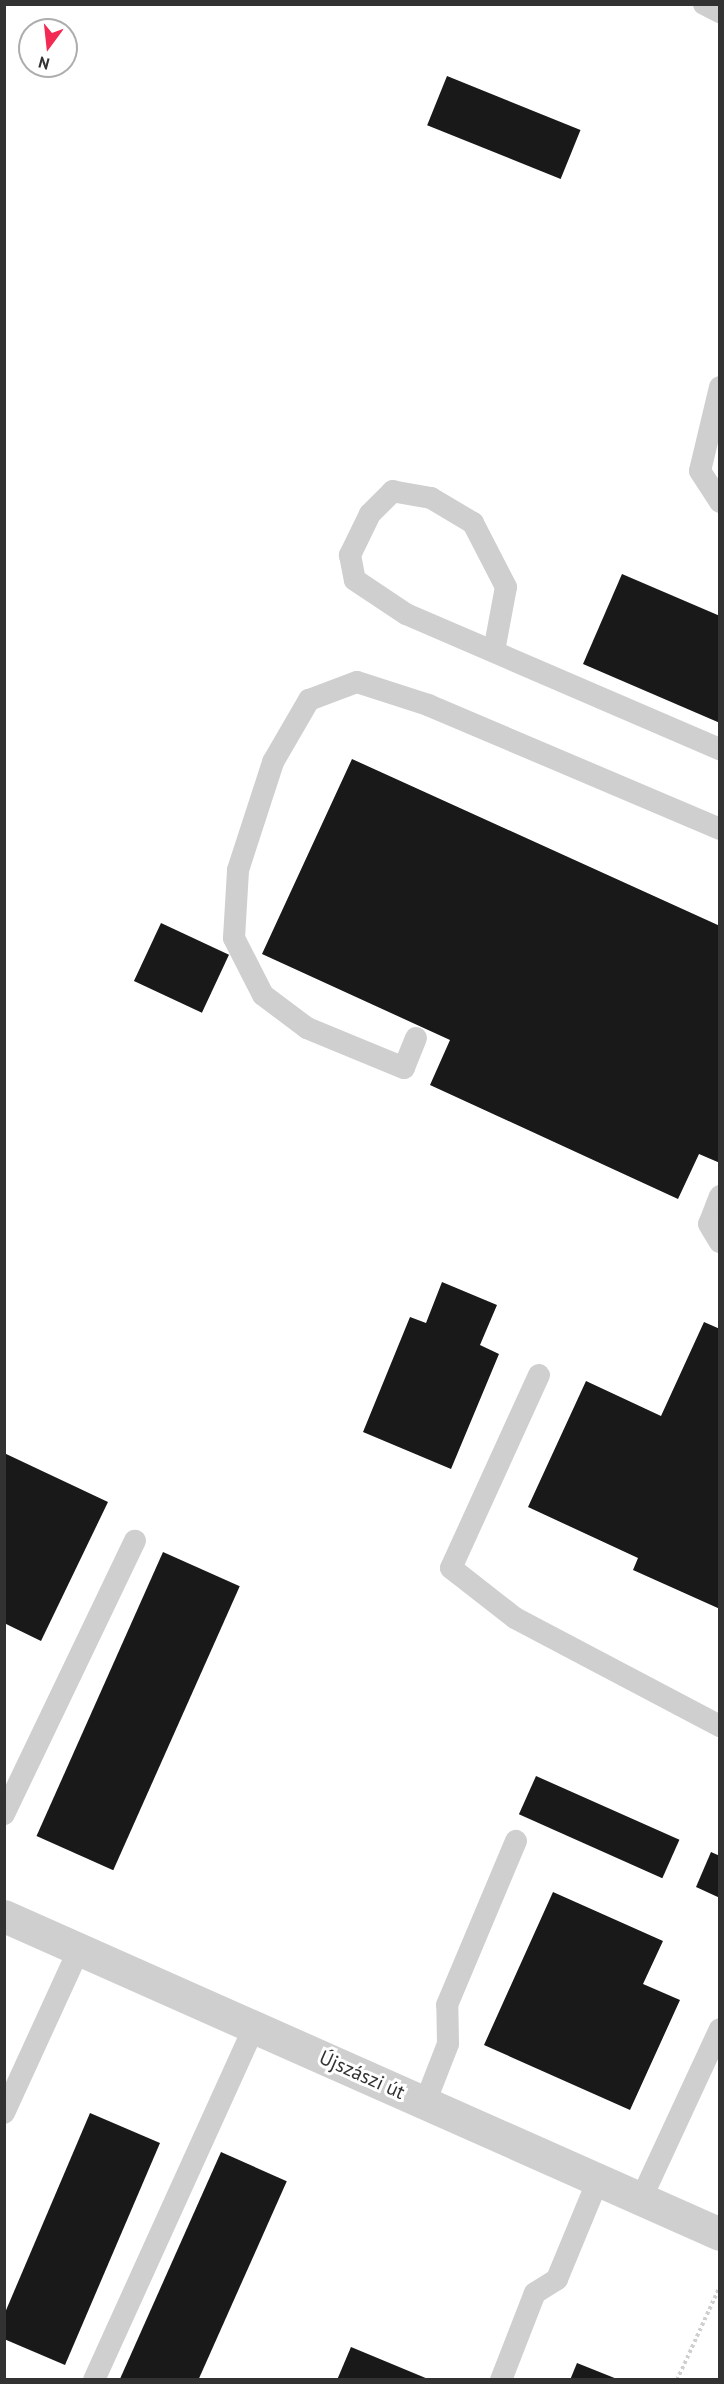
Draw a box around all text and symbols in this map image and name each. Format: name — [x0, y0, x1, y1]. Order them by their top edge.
north arrow — [18, 18, 78, 78]
text: N — [36, 52, 52, 74]
street label: Újszászi út — [315, 2045, 409, 2105]

